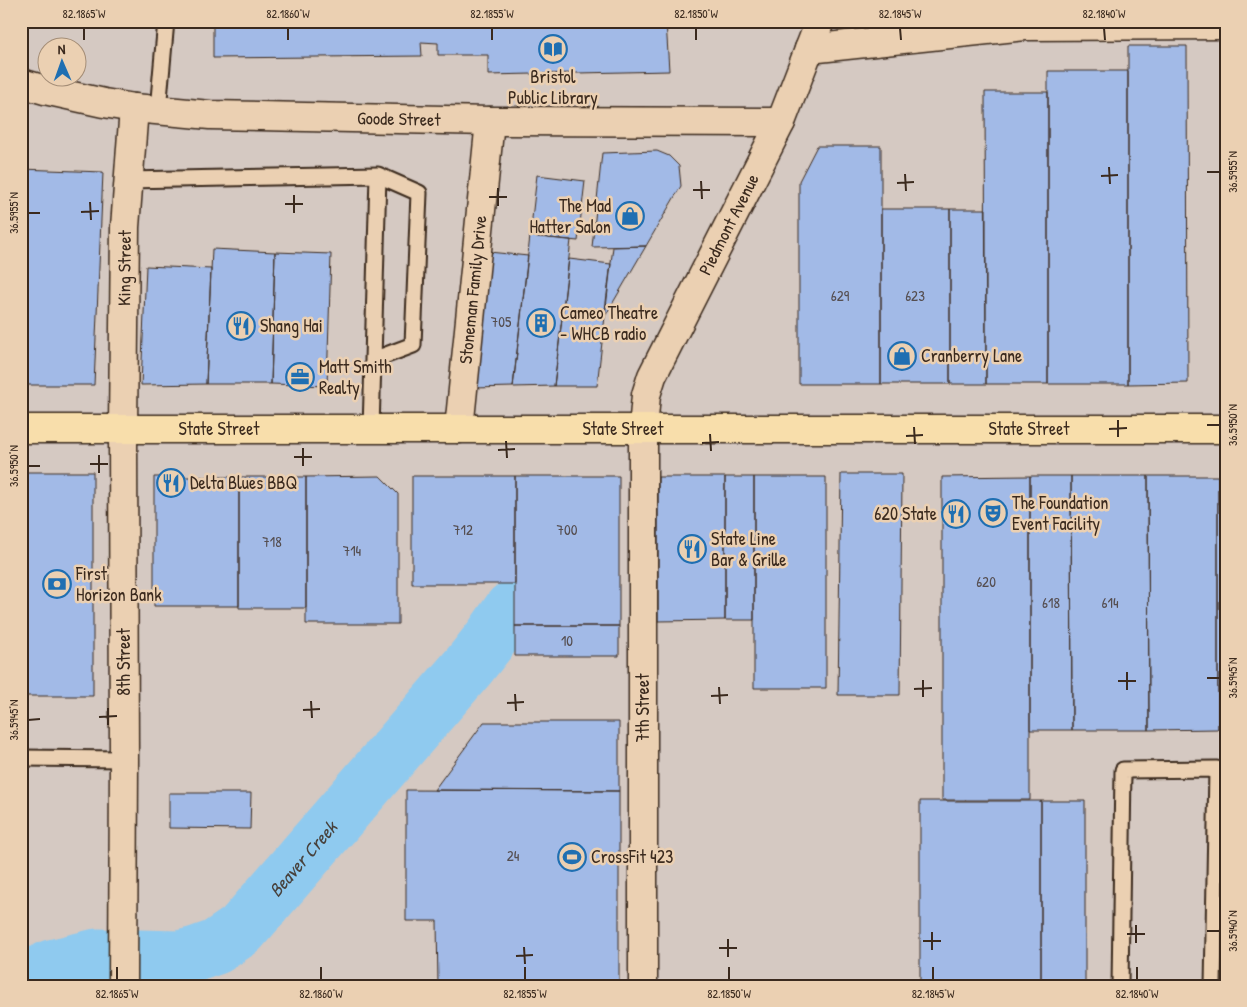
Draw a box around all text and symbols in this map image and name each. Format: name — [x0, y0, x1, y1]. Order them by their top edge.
text: 82.1865°W — [63, 5, 106, 22]
text: 82.1860°W — [266, 5, 310, 22]
text: 82.1855°W — [470, 5, 514, 22]
text: 82.1850°W — [674, 5, 718, 22]
text: 82.1845°W — [879, 5, 922, 22]
text: 82.1840°W — [1083, 5, 1126, 22]
library icon: Bristol Public Library — [538, 34, 568, 64]
north arrow — [38, 38, 88, 88]
text: N — [57, 39, 66, 58]
place label: Bristol Public Library — [508, 64, 598, 110]
street label: Goode Street — [357, 105, 442, 132]
text: 36.5955°N — [1224, 151, 1241, 193]
street label: Piedmont Avenue — [692, 169, 765, 279]
text: 36.5955°N — [5, 192, 22, 234]
place label: The Mad Hatter Salon — [529, 193, 611, 239]
shop icon: The Mad Hatter Salon — [615, 201, 645, 231]
street label: Stoneman Family Drive — [453, 214, 492, 365]
street label: King Street — [111, 229, 137, 306]
house number: 629 — [831, 285, 850, 306]
house number: 623 — [905, 285, 925, 306]
place label: Cameo Theatre - WHCB radio — [560, 300, 658, 346]
building icon: Cameo Theatre - WHCB radio — [526, 308, 556, 338]
restaurant icon: Shang Hai — [226, 311, 256, 341]
house number: 705 — [491, 311, 512, 332]
place label: Shang Hai — [260, 313, 323, 338]
shop icon: Cranberry Lane — [887, 341, 917, 371]
place label: Cranberry Lane — [921, 343, 1022, 368]
place label: Matt Smith Realty — [319, 354, 392, 400]
office icon: Matt Smith Realty — [285, 362, 315, 392]
text: 36.5950°N — [1224, 404, 1241, 446]
street label: State Street — [179, 416, 260, 441]
street label: State Street — [583, 416, 664, 441]
street label: State Street — [988, 416, 1070, 441]
text: 36.5950°N — [5, 445, 22, 487]
restaurant icon: Delta Blues BBQ — [156, 468, 186, 498]
place label: Delta Blues BBQ — [190, 470, 297, 495]
place label: The Foundation Event Facility — [1012, 490, 1108, 536]
theatre icon: The Foundation Event Facility — [978, 498, 1008, 528]
restaurant icon: 620 State — [941, 499, 971, 529]
place label: 620 State — [874, 501, 937, 526]
house number: 712 — [453, 519, 473, 540]
house number: 700 — [557, 519, 578, 540]
place label: State Line Bar & Grille — [711, 526, 786, 572]
house number: 718 — [262, 531, 282, 552]
restaurant icon: State Line Bar & Grille — [677, 534, 707, 564]
house number: 714 — [343, 540, 362, 561]
place label: First Horizon Bank — [75, 561, 162, 607]
bank icon: First Horizon Bank — [42, 569, 72, 599]
house number: 620 — [976, 571, 996, 592]
house number: 618 — [1042, 592, 1060, 613]
house number: 614 — [1101, 592, 1119, 613]
street label: 8th Street — [111, 627, 136, 696]
house number: 10 — [561, 630, 573, 651]
text: 36.5945°N — [1224, 658, 1241, 698]
street label: 7th Street — [630, 673, 655, 742]
text: 36.5945°N — [5, 700, 22, 740]
water label: Beaver Creek — [263, 814, 344, 902]
sports icon: CrossFit 423 — [557, 842, 587, 872]
place label: CrossFit 423 — [591, 844, 673, 869]
house number: 24 — [507, 845, 520, 866]
text: 36.5940°N — [1224, 910, 1241, 952]
text: 82.1865°W — [96, 985, 139, 1002]
text: 82.1860°W — [299, 985, 343, 1002]
text: 82.1855°W — [503, 985, 547, 1002]
text: 82.1850°W — [707, 985, 751, 1002]
text: 82.1845°W — [912, 985, 955, 1002]
text: 82.1840°W — [1116, 985, 1159, 1002]

